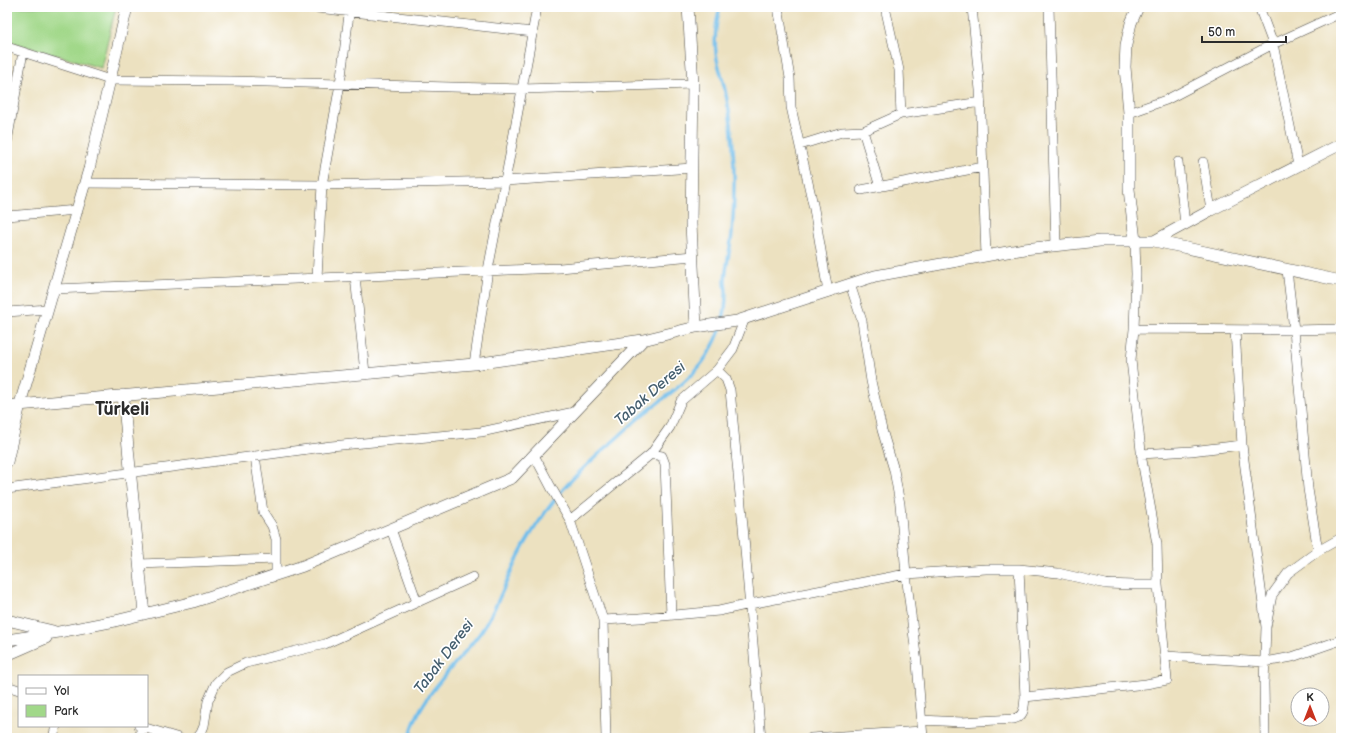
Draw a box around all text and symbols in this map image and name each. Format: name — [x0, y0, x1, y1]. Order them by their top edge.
scale bar — [1202, 18, 1286, 44]
text: 50 m — [1208, 25, 1235, 40]
water label: Tabak Deresi — [611, 358, 690, 430]
district label: Türkeli — [95, 399, 149, 420]
water label: Tabak Deresi — [410, 616, 478, 698]
legend — [18, 675, 148, 727]
text: Yol — [53, 684, 69, 699]
north arrow — [1290, 687, 1330, 727]
text: K — [1306, 691, 1314, 704]
text: Park — [54, 704, 78, 719]

